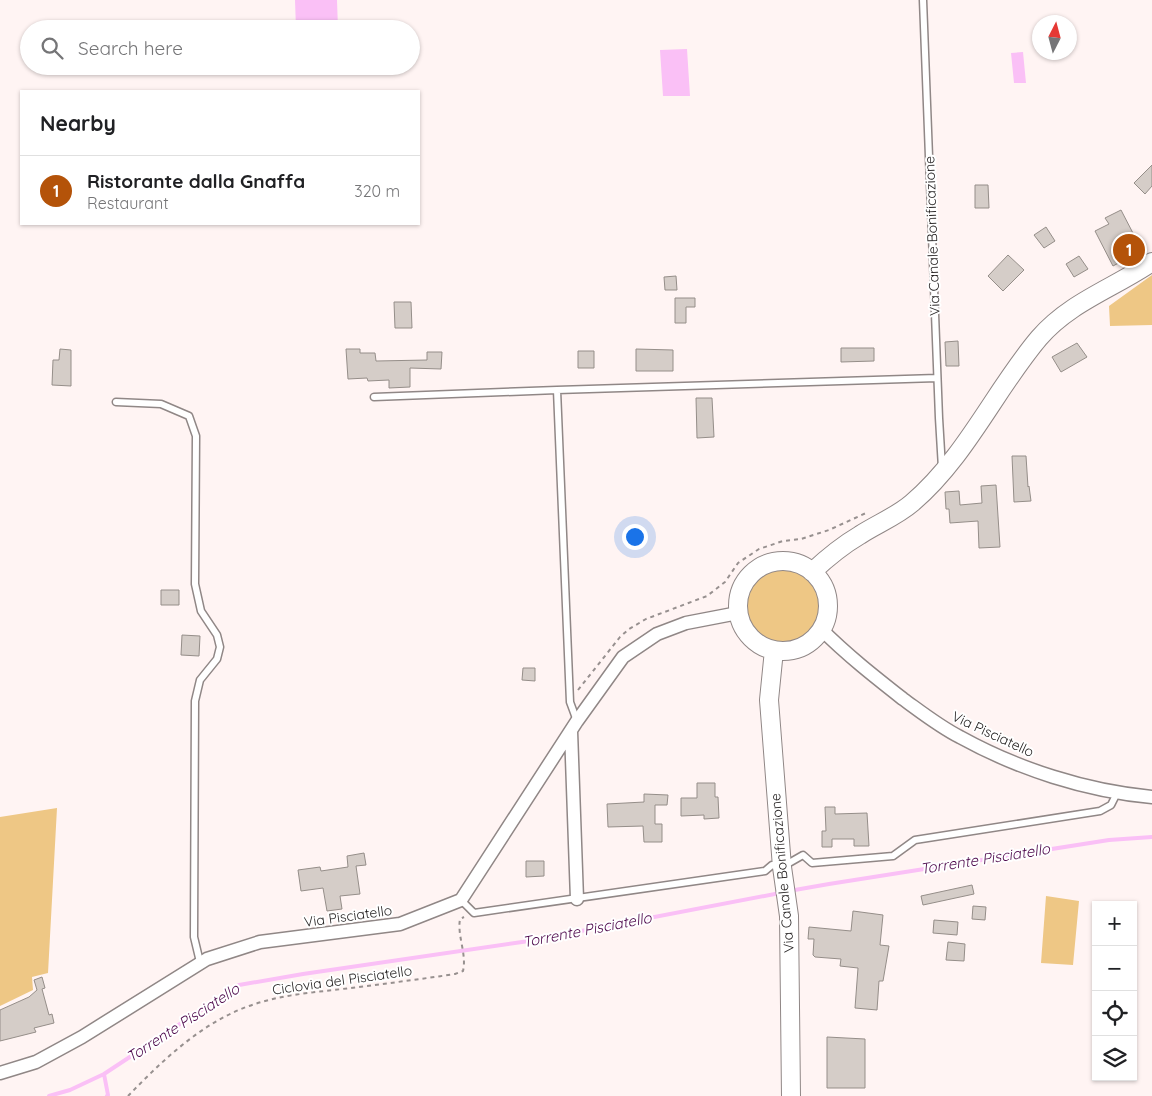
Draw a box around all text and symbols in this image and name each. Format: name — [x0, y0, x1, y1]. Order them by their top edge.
north arrow — [1032, 15, 1077, 60]
search box — [20, 20, 420, 75]
icon: search — [38, 34, 66, 62]
text: Search here — [78, 36, 183, 60]
text: Nearby — [40, 110, 116, 136]
street label: Via Canale Bonificazione — [920, 156, 944, 316]
text: Ristorante dalla Gnaffa — [87, 169, 305, 193]
text: 1 — [53, 181, 59, 201]
text: 320 m — [354, 181, 400, 201]
text: Restaurant — [87, 193, 169, 213]
pin: 1 — [1113, 231, 1145, 269]
your location — [622, 524, 648, 550]
street label: Via Pisciatello — [949, 707, 1037, 761]
street label: Via Canale Bonificazione — [766, 792, 798, 954]
water label: Torrente Pisciatello — [919, 839, 1052, 878]
street label: Via Pisciatello — [303, 901, 393, 931]
map controls — [1092, 901, 1137, 1081]
button: + — [1092, 901, 1137, 946]
water label: Torrente Pisciatello — [521, 908, 654, 951]
button: − — [1092, 946, 1137, 991]
street label: Ciclovia del Pisciatello — [271, 961, 413, 999]
water label: Torrente Pisciatello — [123, 978, 244, 1066]
button: locate — [1092, 991, 1137, 1036]
button: layers — [1092, 1036, 1137, 1081]

